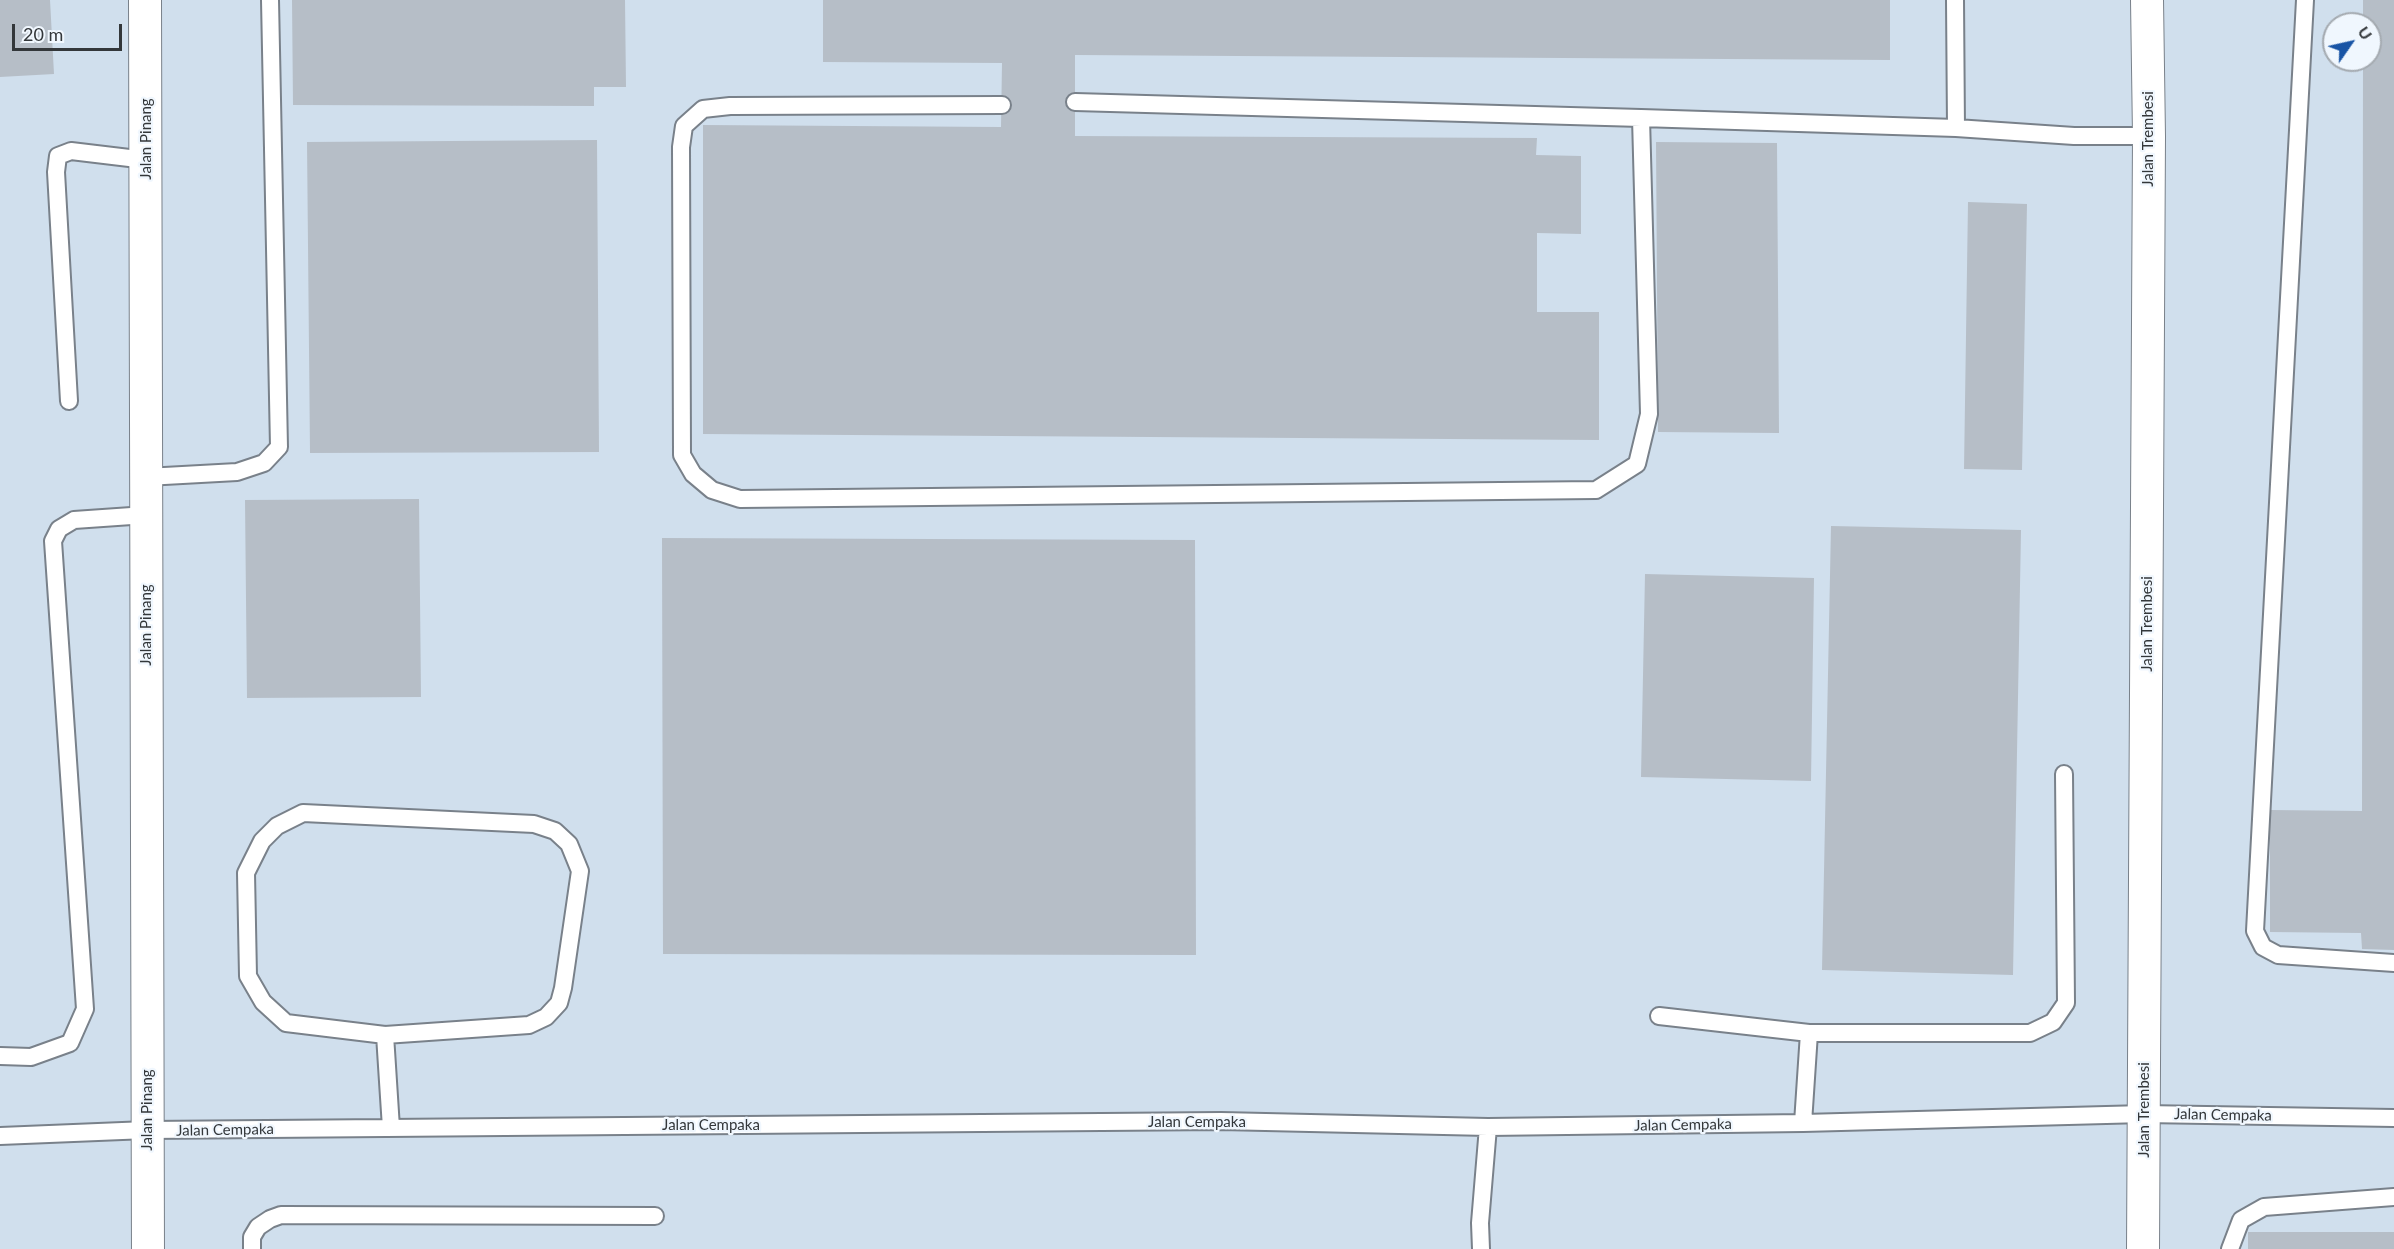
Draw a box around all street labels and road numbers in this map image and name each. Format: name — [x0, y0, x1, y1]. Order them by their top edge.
street label: Jalan Trembesi — [2139, 91, 2157, 187]
street label: Jalan Pinang — [137, 98, 155, 180]
street label: Jalan Trembesi — [2138, 576, 2156, 672]
street label: Jalan Pinang — [137, 584, 155, 666]
street label: Jalan Trembesi — [2135, 1062, 2153, 1158]
street label: Jalan Pinang — [138, 1069, 156, 1151]
street label: Jalan Cempaka — [2174, 1105, 2272, 1125]
street label: Jalan Cempaka — [1148, 1113, 1246, 1131]
street label: Jalan Cempaka — [1634, 1115, 1732, 1135]
street label: Jalan Cempaka — [662, 1116, 760, 1134]
street label: Jalan Cempaka — [176, 1120, 274, 1140]

